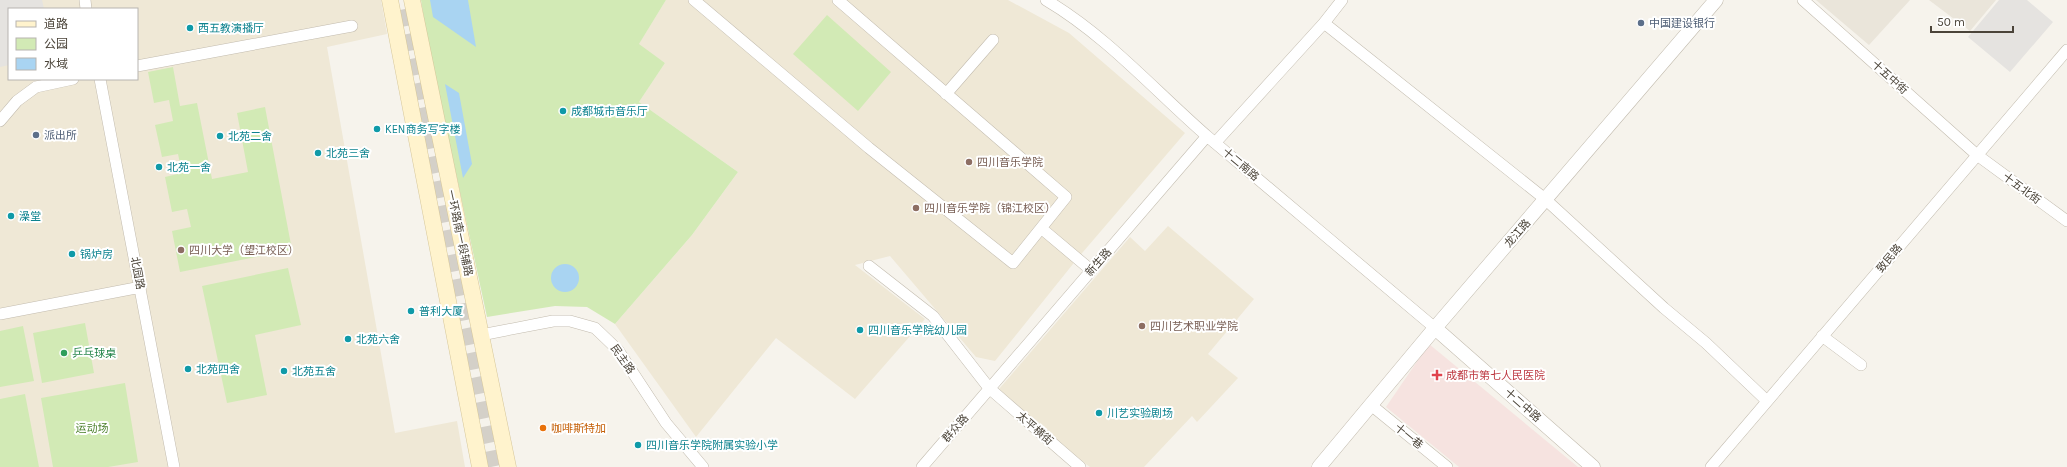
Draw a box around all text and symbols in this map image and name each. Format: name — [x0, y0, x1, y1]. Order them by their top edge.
legend — [8, 8, 138, 80]
scale bar — [1931, 8, 2013, 34]
text: 50 m — [1937, 15, 1965, 29]
text: 道路 — [44, 17, 68, 31]
place label: 中国建设银行 — [1649, 17, 1715, 30]
marker: 中国建设银行 — [1636, 18, 1646, 28]
place label: 西五教演播厅 — [198, 22, 264, 35]
marker: 西五教演播厅 — [185, 23, 195, 33]
text: 公园 — [44, 37, 68, 51]
text: 水域 — [44, 57, 68, 71]
street label: 十五中街 — [1869, 58, 1910, 97]
place label: 成都城市音乐厅 — [571, 105, 648, 118]
marker: 成都城市音乐厅 — [558, 106, 568, 116]
place label: KEN商务写字楼 — [385, 123, 460, 136]
marker: KEN商务写字楼 — [372, 124, 382, 134]
place label: 派出所 — [44, 129, 77, 142]
marker: 派出所 — [31, 130, 41, 140]
place label: 北苑二舍 — [228, 130, 272, 143]
marker: 北苑二舍 — [215, 131, 225, 141]
street label: 十二南路 — [1220, 145, 1262, 184]
place label: 北苑三舍 — [326, 147, 370, 160]
marker: 北苑三舍 — [313, 148, 323, 158]
place label: 四川音乐学院 — [977, 156, 1043, 169]
marker: 四川音乐学院 — [964, 157, 974, 167]
place label: 北苑一舍 — [167, 161, 211, 174]
marker: 北苑一舍 — [154, 162, 164, 172]
street label: 十五北街 — [2000, 170, 2043, 207]
street label: 一环路南一段辅路 — [444, 189, 475, 277]
place label: 四川音乐学院（锦江校区） — [924, 202, 1056, 215]
marker: 四川音乐学院（锦江校区） — [911, 203, 921, 213]
place label: 澡堂 — [19, 210, 41, 223]
marker: 澡堂 — [6, 211, 16, 221]
street label: 龙江路 — [1502, 217, 1533, 250]
street label: 致民路 — [1874, 242, 1905, 275]
place label: 四川大学（望江校区） — [189, 244, 299, 257]
marker: 四川大学（望江校区） — [176, 245, 186, 255]
street label: 新生路 — [1083, 246, 1114, 279]
place label: 锅炉房 — [80, 248, 113, 261]
marker: 锅炉房 — [67, 249, 77, 259]
street label: 北园路 — [128, 256, 147, 291]
place label: 普利大厦 — [419, 305, 463, 318]
marker: 普利大厦 — [406, 306, 416, 316]
place label: 四川艺术职业学院 — [1150, 320, 1238, 333]
marker: 四川艺术职业学院 — [1137, 321, 1147, 331]
place label: 四川音乐学院幼儿园 — [868, 324, 967, 337]
marker: 四川音乐学院幼儿园 — [855, 325, 865, 335]
place label: 北苑六舍 — [356, 333, 400, 346]
marker: 北苑六舍 — [343, 334, 353, 344]
street label: 民主路 — [608, 342, 637, 377]
place label: 乒乓球桌 — [72, 347, 116, 360]
marker: 乒乓球桌 — [59, 348, 69, 358]
place label: 北苑四舍 — [196, 363, 240, 376]
marker: 北苑四舍 — [183, 364, 193, 374]
place label: 北苑五舍 — [292, 365, 336, 378]
marker: 北苑五舍 — [279, 366, 289, 376]
marker: 成都市第七人民医院 — [1431, 369, 1443, 381]
place label: 成都市第七人民医院 — [1446, 369, 1545, 382]
street label: 十二中路 — [1502, 386, 1544, 425]
place label: 川艺实验剧场 — [1107, 407, 1173, 420]
marker: 川艺实验剧场 — [1094, 408, 1104, 418]
street label: 太平横街 — [1014, 409, 1056, 448]
street label: 群众路 — [940, 412, 971, 445]
street label: 十一巷 — [1392, 421, 1426, 452]
park label: 运动场 — [76, 422, 109, 435]
place label: 咖啡斯特加 — [551, 422, 606, 435]
marker: 咖啡斯特加 — [538, 423, 548, 433]
place label: 四川音乐学院附属实验小学 — [646, 439, 778, 452]
marker: 四川音乐学院附属实验小学 — [633, 440, 643, 450]

